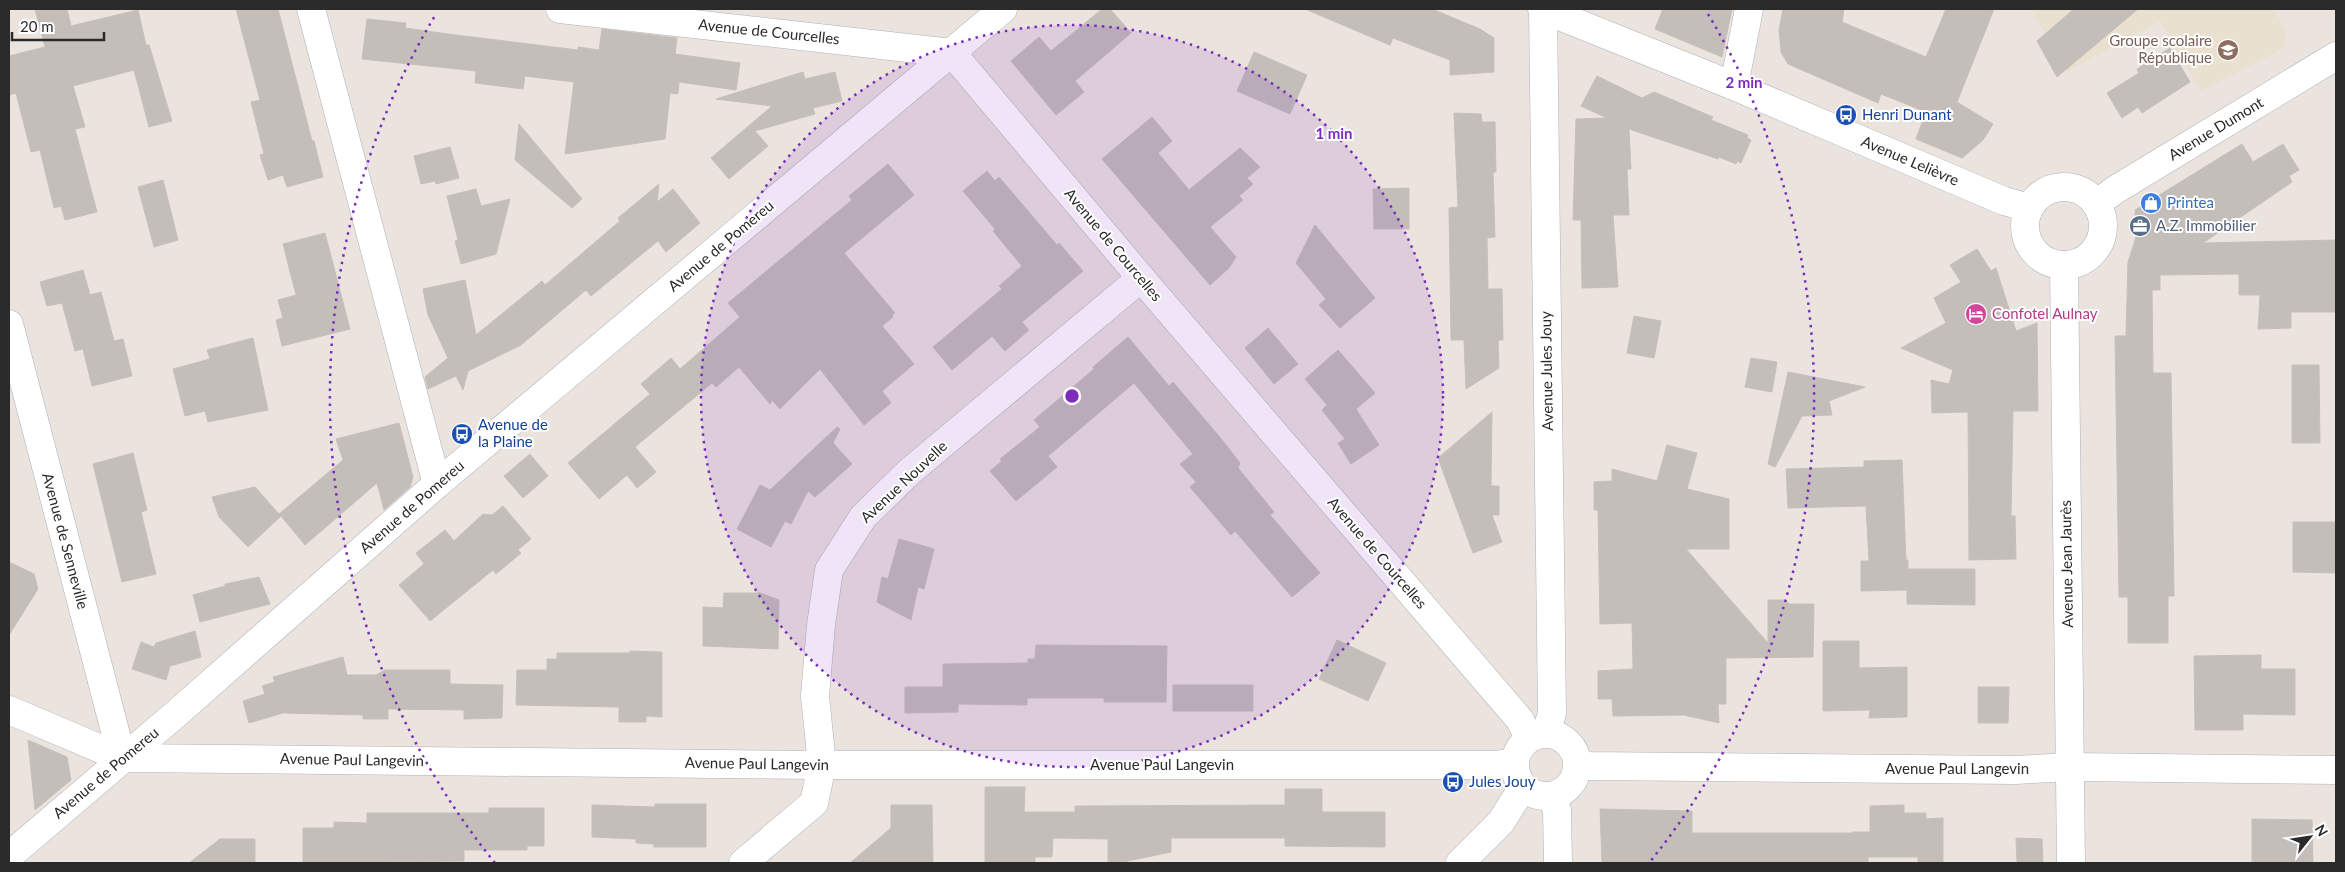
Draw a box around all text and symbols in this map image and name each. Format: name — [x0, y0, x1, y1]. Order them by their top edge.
scale bar — [12, 10, 105, 42]
street label: Avenue de Courcelles — [698, 15, 841, 47]
text: 20 m — [20, 17, 54, 35]
place label: Groupe scolaire République — [2109, 31, 2212, 66]
school or university icon: Groupe scolaire République — [2216, 38, 2240, 62]
text: 2 min — [1725, 73, 1763, 91]
street label: Avenue Dumont — [2165, 92, 2267, 164]
bus stop icon: Henri Dunant — [1834, 103, 1858, 127]
place label: Henri Dunant — [1862, 105, 1952, 123]
text: 1 min — [1315, 124, 1353, 142]
street label: Avenue Lelièvre — [1859, 131, 1962, 189]
street label: Avenue de Courcelles — [1061, 184, 1166, 305]
shop icon: Printea — [2139, 191, 2163, 215]
place label: Printea — [2167, 193, 2214, 211]
street label: Avenue de Pomereu — [664, 196, 777, 295]
office icon: A.Z. Immobilier — [2128, 214, 2152, 238]
place label: A.Z. Immobilier — [2156, 216, 2256, 234]
hotel icon: Confotel Aulnay — [1964, 302, 1988, 326]
place label: Confotel Aulnay — [1992, 304, 2098, 322]
street label: Avenue Jules Jouy — [1536, 311, 1556, 431]
centre of rings — [1063, 387, 1081, 405]
place label: Avenue de la Plaine — [478, 415, 548, 450]
bus stop icon: Avenue de la Plaine — [450, 422, 474, 446]
street label: Avenue Nouvelle — [856, 436, 950, 526]
street label: Avenue de Pomereu — [355, 456, 467, 556]
street label: Avenue de Senneville — [39, 471, 93, 611]
street label: Avenue de Courcelles — [1324, 493, 1431, 612]
street label: Avenue Jean Jaurès — [2056, 500, 2076, 628]
street label: Avenue de Pomereu — [49, 723, 162, 822]
street label: Avenue Paul Langevin — [280, 749, 424, 769]
street label: Avenue Paul Langevin — [685, 753, 829, 773]
street label: Avenue Paul Langevin — [1090, 755, 1234, 773]
street label: Avenue Paul Langevin — [1885, 759, 2029, 777]
bus stop icon: Jules Jouy — [1441, 770, 1465, 794]
place label: Jules Jouy — [1469, 772, 1536, 790]
north arrow — [2285, 812, 2335, 862]
text: N — [2312, 821, 2332, 839]

